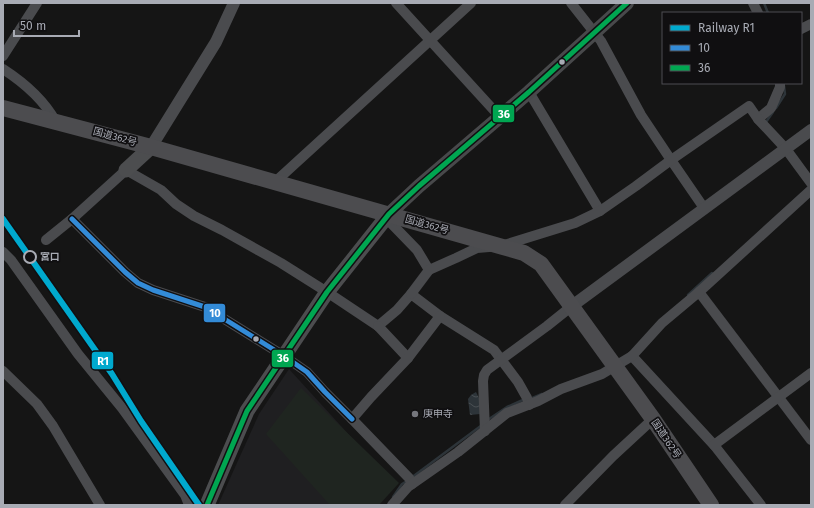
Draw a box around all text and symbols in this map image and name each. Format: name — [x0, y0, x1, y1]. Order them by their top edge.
scale bar — [14, 12, 79, 38]
legend — [662, 12, 802, 84]
text: 50 m — [20, 19, 46, 33]
text: Railway R1 — [698, 21, 755, 35]
text: 10 — [698, 41, 710, 55]
unlabelled marker — [557, 57, 567, 67]
text: 36 — [698, 61, 710, 75]
line badge: 36 — [492, 104, 515, 123]
text: 36 — [497, 108, 510, 121]
street label: 国道362号 — [92, 125, 138, 149]
street label: 国道362号 — [404, 213, 450, 237]
marker: 宮口 — [23, 250, 37, 264]
place label: 宮口 — [40, 251, 60, 263]
line badge: 10 — [203, 303, 226, 323]
text: 10 — [209, 307, 221, 320]
unlabelled marker — [251, 334, 261, 344]
line badge: 36 — [271, 349, 294, 368]
line badge: R1 — [91, 351, 114, 370]
text: 36 — [276, 352, 289, 365]
text: R1 — [97, 355, 109, 368]
place label: 庚申寺 — [423, 408, 453, 420]
marker: 庚申寺 — [410, 409, 420, 419]
street label: 国道362号 — [648, 417, 684, 461]

